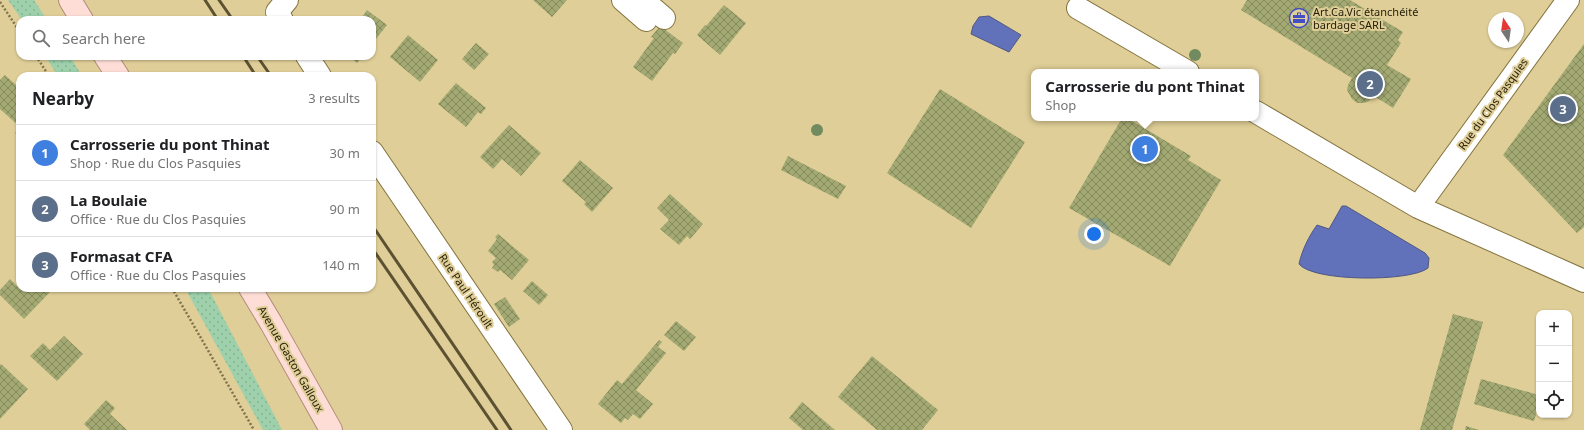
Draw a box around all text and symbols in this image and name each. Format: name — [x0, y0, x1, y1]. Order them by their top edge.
place label: Art.Ca.Vic étanchéité bardage SARL — [1313, 4, 1418, 32]
office icon: Art.Ca.Vic étanchéité bardage SARL — [1288, 7, 1310, 29]
north arrow — [1488, 12, 1524, 48]
search box — [16, 16, 376, 60]
icon: search — [30, 27, 52, 49]
text: Search here — [62, 28, 145, 48]
street label: Rue du Clos Pasquies — [1454, 55, 1531, 152]
popup — [1031, 69, 1259, 121]
pin: 2 — [1357, 69, 1383, 99]
text: Carrosserie du pont Thinat — [1045, 76, 1245, 96]
text: Nearby — [32, 87, 94, 110]
text: 3 results — [308, 89, 360, 107]
pin: 3 — [1550, 94, 1576, 124]
text: Shop — [1045, 96, 1076, 114]
text: Carrosserie du pont Thinat — [70, 134, 269, 154]
pin: 1 — [1132, 134, 1158, 164]
text: 1 — [41, 144, 49, 162]
text: 30 m — [330, 144, 360, 162]
text: Shop · Rue du Clos Pasquies — [70, 154, 241, 172]
text: La Boulaie — [70, 190, 147, 210]
text: 2 — [41, 200, 49, 218]
text: 90 m — [330, 200, 360, 218]
text: Office · Rue du Clos Pasquies — [70, 210, 246, 228]
your location — [1084, 224, 1104, 244]
text: Formasat CFA — [70, 246, 173, 266]
street label: Rue Paul Héroult — [436, 250, 497, 331]
text: 3 — [41, 256, 49, 274]
text: 140 m — [322, 256, 360, 274]
text: Office · Rue du Clos Pasquies — [70, 266, 246, 284]
street label: Avenue Gaston Galloux — [255, 303, 328, 415]
map controls — [1536, 310, 1572, 418]
button: + — [1536, 310, 1572, 346]
button: − — [1536, 346, 1572, 382]
button: locate — [1536, 382, 1572, 418]

